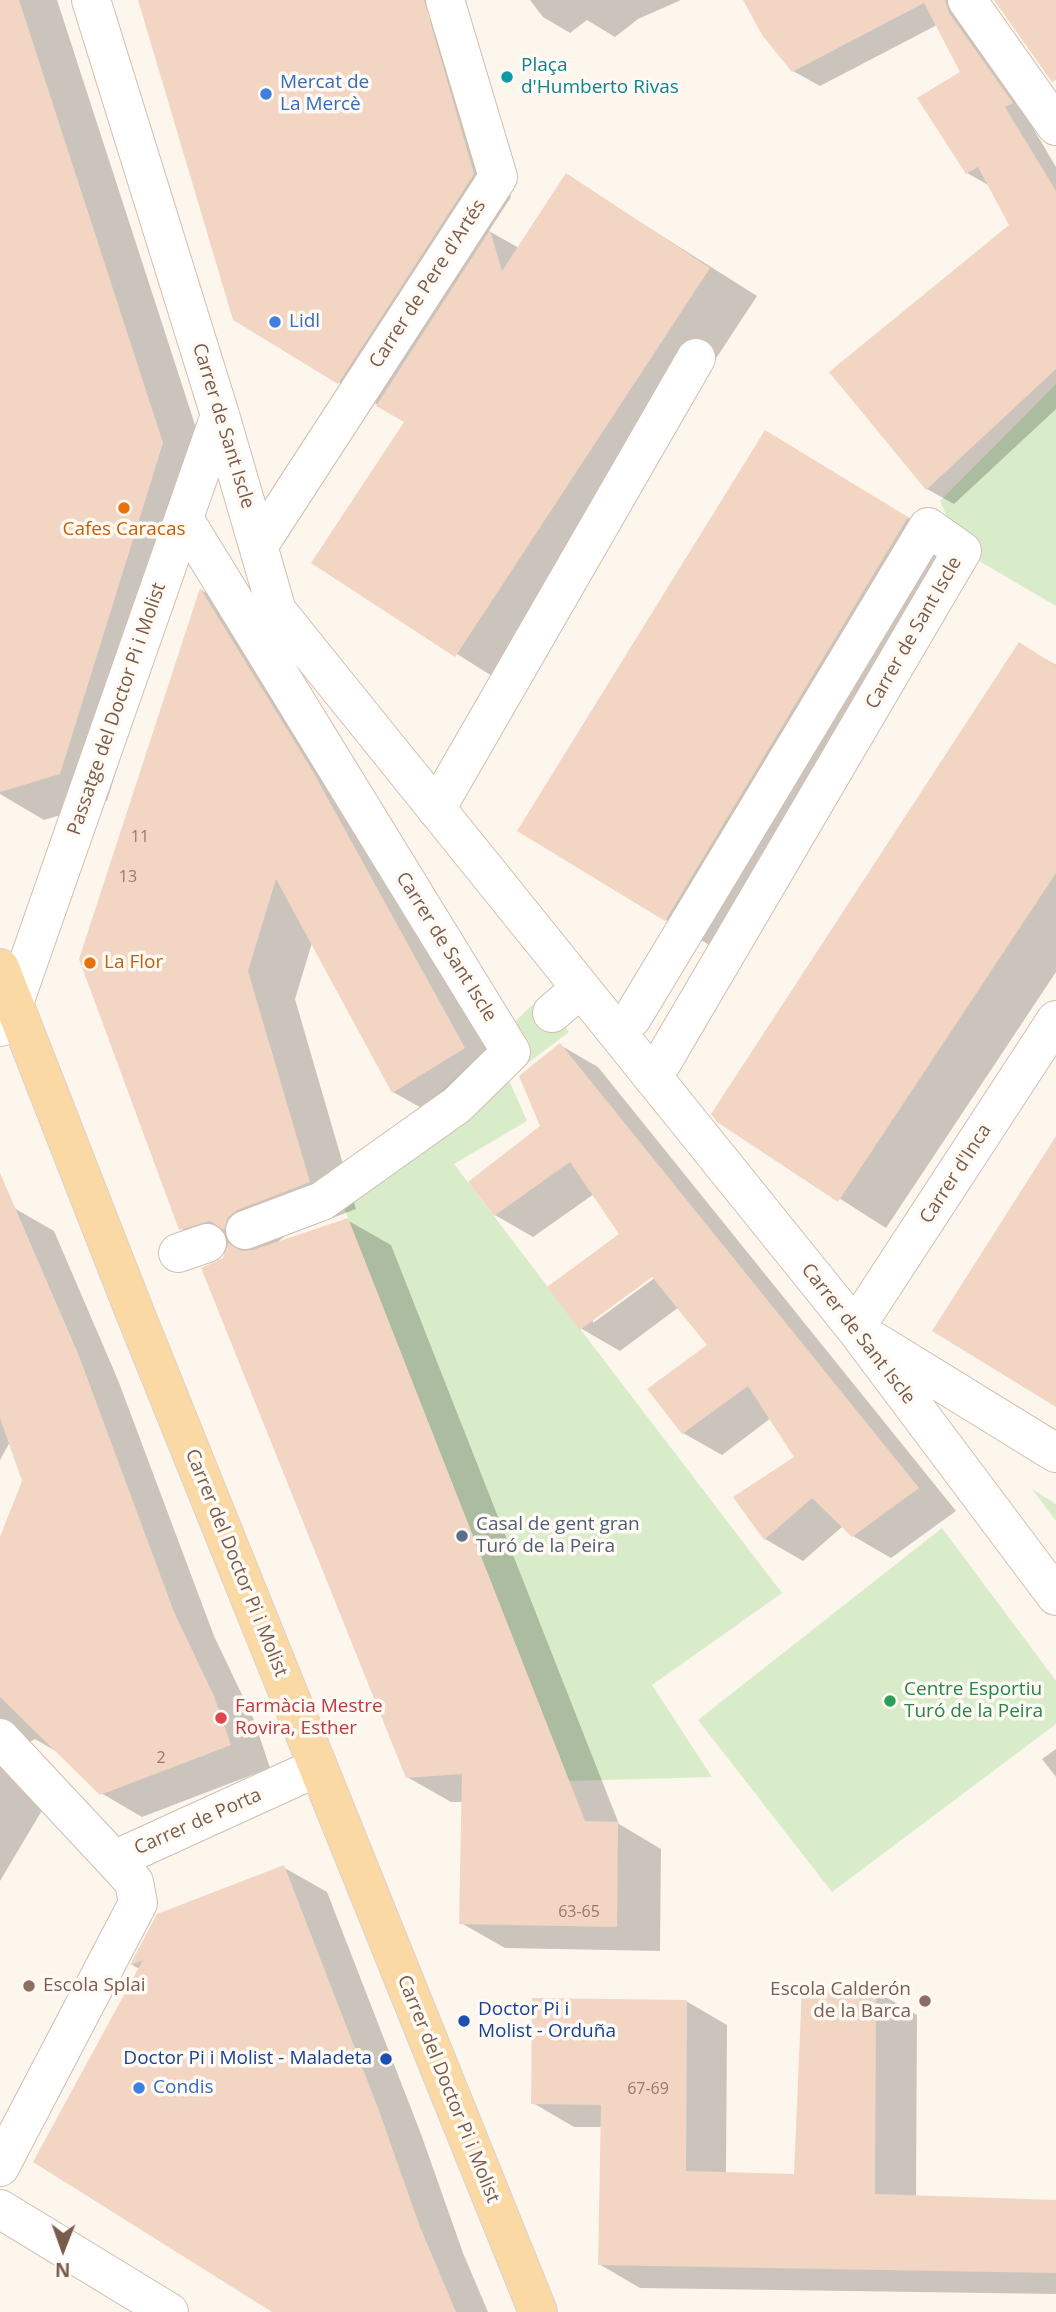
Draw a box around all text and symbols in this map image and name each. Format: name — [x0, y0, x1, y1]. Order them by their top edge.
place label: Plaça d'Humberto Rivas — [521, 55, 679, 99]
marker: Plaça d'Humberto Rivas — [499, 69, 515, 85]
place label: Mercat de La Mercè — [280, 72, 369, 116]
marker: Mercat de La Mercè — [258, 86, 274, 102]
street label: Carrer de Pere d'Artés — [365, 196, 491, 372]
place label: Lidl — [289, 311, 320, 333]
marker: Lidl — [267, 314, 283, 330]
street label: Carrer de Sant Iscle — [187, 340, 259, 512]
marker: Cafes Caracas — [116, 500, 132, 516]
place label: Cafes Caracas — [62, 519, 186, 541]
street label: Carrer de Sant Iscle — [861, 553, 967, 713]
street label: Passatge del Doctor Pi i Molist — [63, 580, 171, 838]
house number: 11 — [131, 827, 149, 847]
house number: 13 — [119, 867, 137, 887]
street label: Carrer de Sant Iscle — [391, 868, 501, 1026]
place label: La Flor — [104, 952, 163, 974]
marker: La Flor — [82, 955, 98, 971]
street label: Carrer d'Inca — [915, 1120, 997, 1228]
street label: Carrer de Sant Iscle — [796, 1259, 920, 1409]
street label: Carrer del Doctor Pi i Molist — [180, 1446, 292, 1680]
place label: Casal de gent gran Turó de la Peira — [476, 1514, 640, 1558]
marker: Casal de gent gran Turó de la Peira — [454, 1528, 470, 1544]
place label: Centre Esportiu Turó de la Peira — [904, 1679, 1043, 1723]
marker: Centre Esportiu Turó de la Peira — [882, 1693, 898, 1709]
place label: Farmàcia Mestre Rovira, Esther — [235, 1696, 383, 1740]
marker: Farmàcia Mestre Rovira, Esther — [213, 1710, 229, 1726]
house number: 2 — [156, 1748, 166, 1768]
street label: Carrer de Porta — [131, 1784, 265, 1860]
house number: 63-65 — [558, 1902, 600, 1922]
street label: Carrer del Doctor Pi i Molist — [392, 1972, 504, 2206]
place label: Escola Splai — [43, 1975, 146, 1997]
marker: Escola Splai — [21, 1978, 37, 1994]
place label: Escola Calderón de la Barca — [770, 1979, 911, 2023]
marker: Escola Calderón de la Barca — [917, 1993, 933, 2009]
place label: Doctor Pi i Molist - Orduña — [478, 1999, 616, 2043]
marker: Doctor Pi i Molist - Orduña — [456, 2013, 472, 2029]
place label: Doctor Pi i Molist - Maladeta — [123, 2048, 372, 2070]
marker: Doctor Pi i Molist - Maladeta — [378, 2051, 394, 2067]
place label: Condis — [153, 2077, 214, 2099]
house number: 67-69 — [627, 2079, 669, 2099]
marker: Condis — [131, 2080, 147, 2096]
north arrow — [28, 2214, 98, 2284]
text: N — [55, 2257, 71, 2283]

